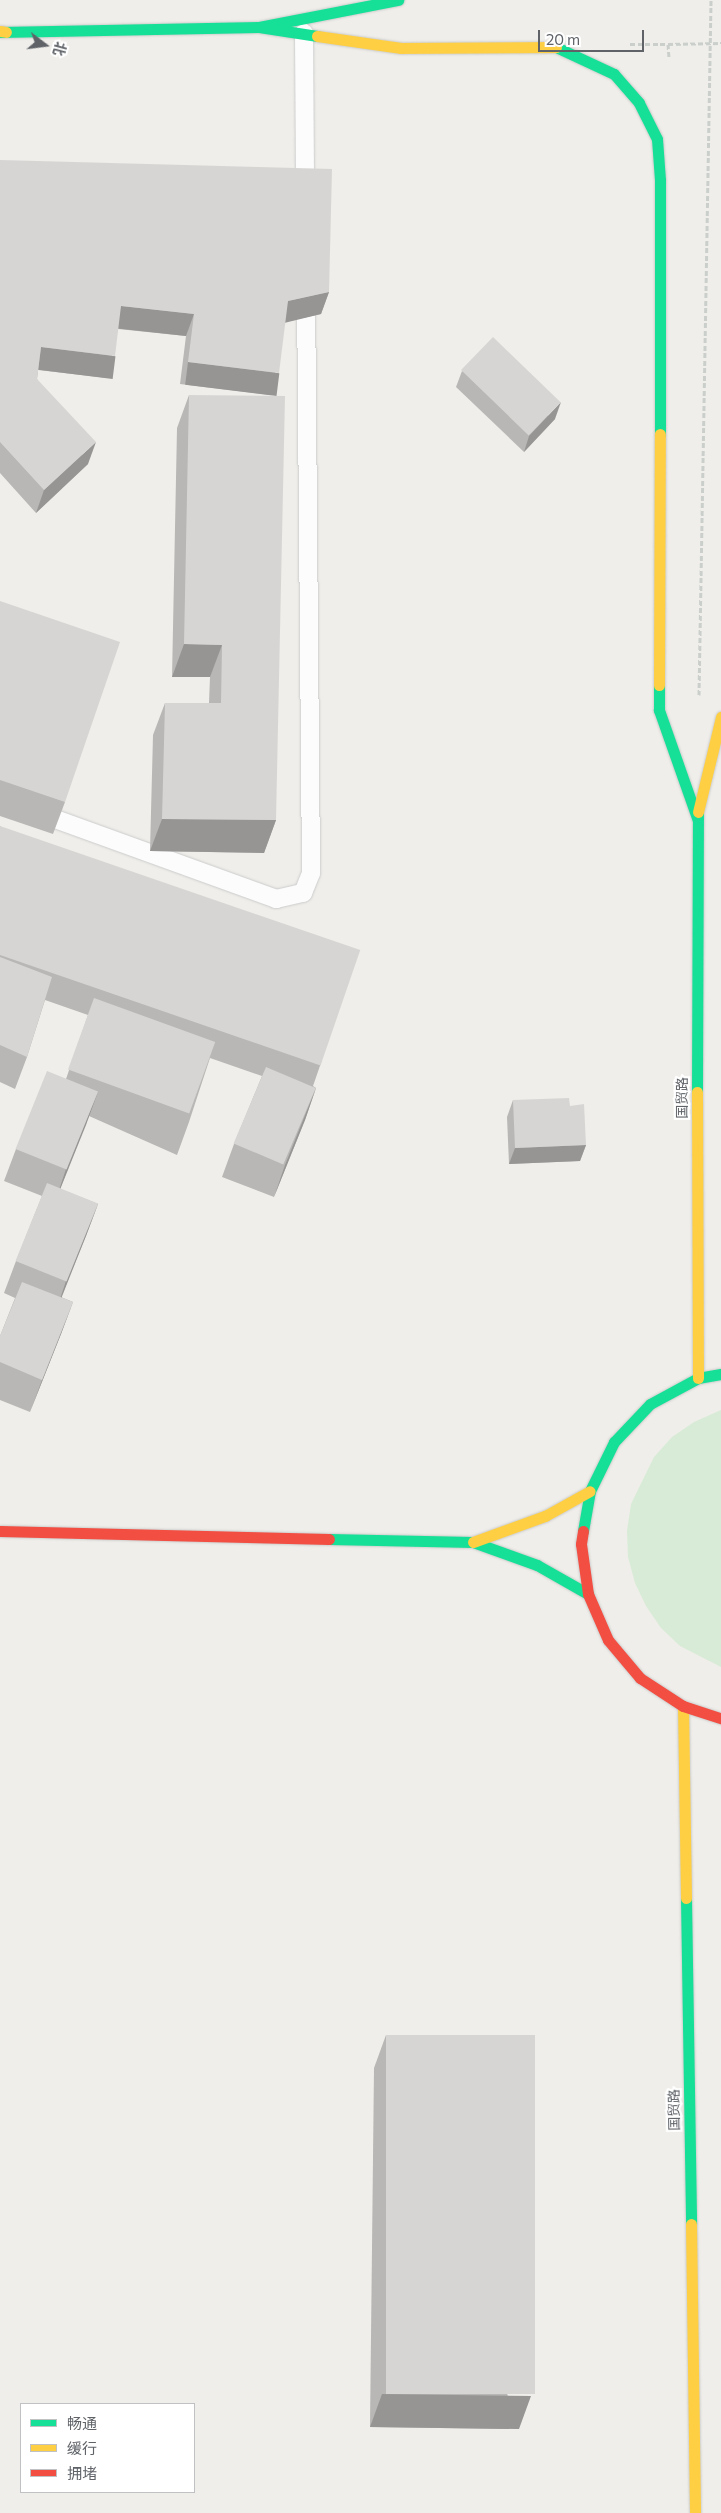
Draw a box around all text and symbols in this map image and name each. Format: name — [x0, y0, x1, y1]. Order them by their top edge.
north arrow — [20, 20, 70, 70]
scale bar — [541, 20, 647, 52]
text: 20 m — [546, 30, 580, 48]
text: 北 — [50, 40, 70, 58]
street label: 国贸路 — [674, 1077, 690, 1119]
street label: 国贸路 — [665, 2089, 683, 2131]
legend — [20, 2403, 195, 2493]
text: 畅通 — [67, 2414, 97, 2432]
text: 缓行 — [67, 2439, 97, 2457]
text: 拥堵 — [67, 2464, 97, 2482]

